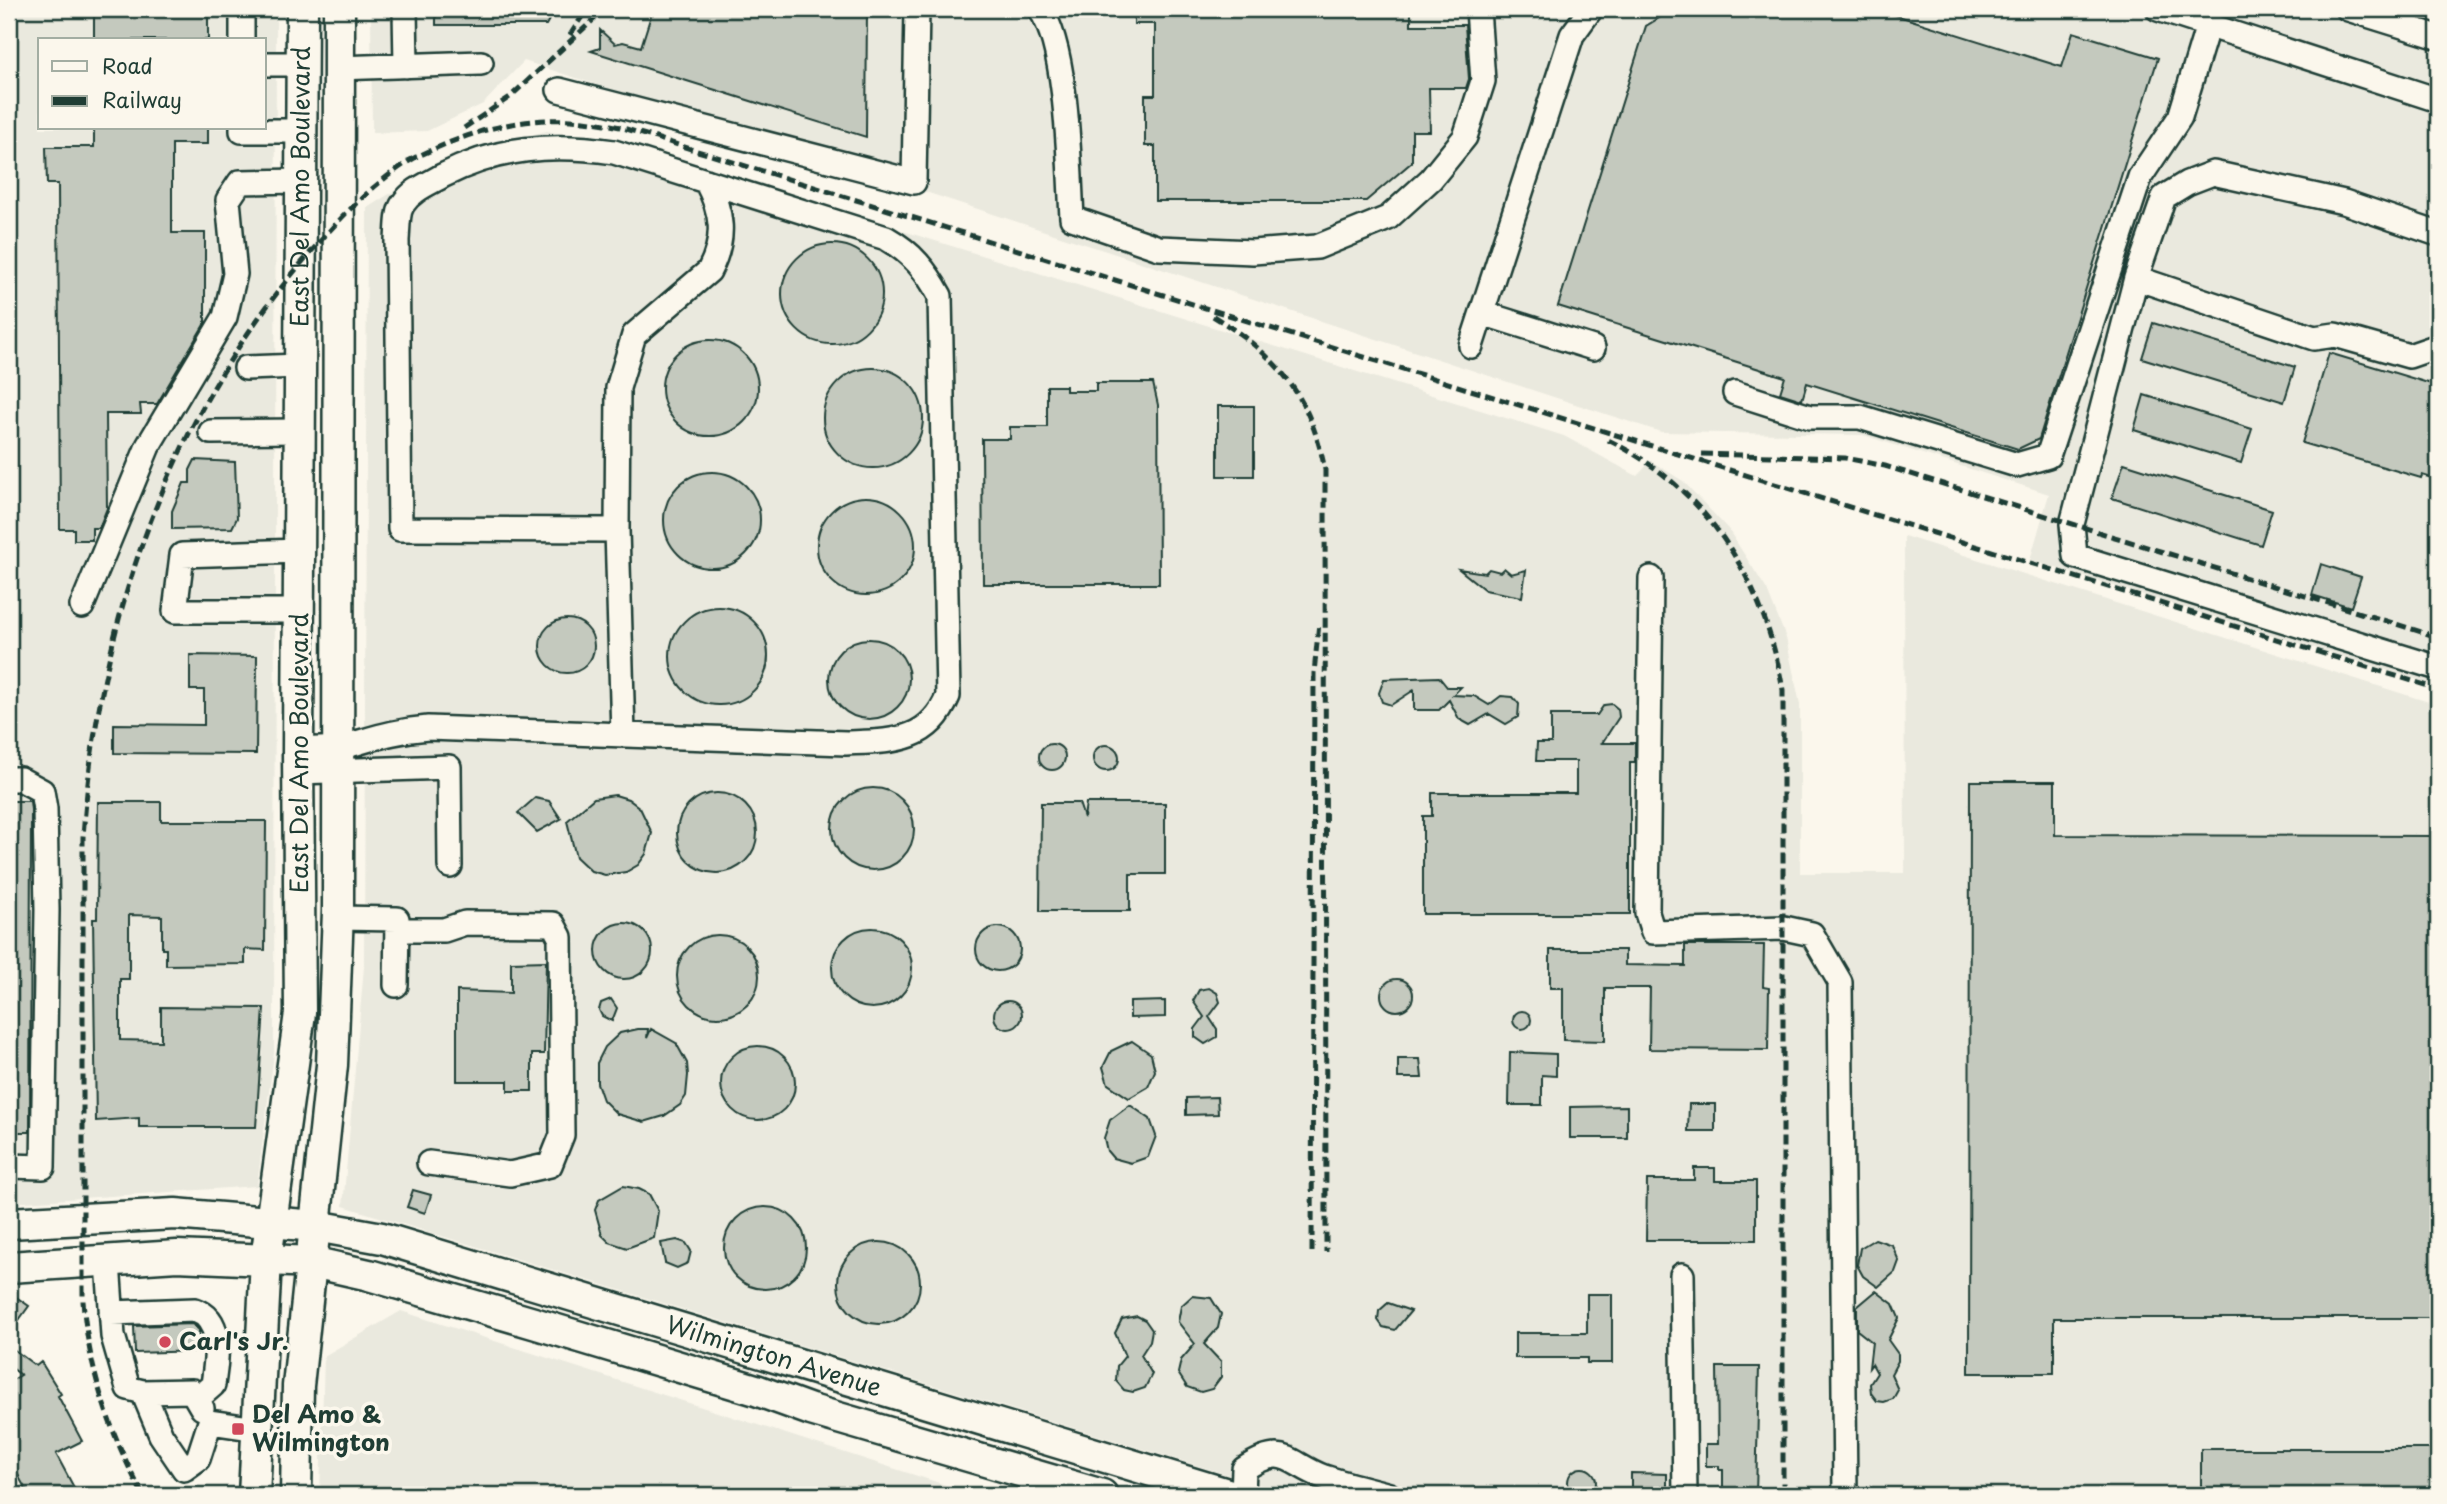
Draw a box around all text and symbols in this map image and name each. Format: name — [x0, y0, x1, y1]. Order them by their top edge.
legend — [38, 38, 266, 130]
street label: East Del Amo Boulevard — [280, 46, 318, 327]
text: Road — [102, 49, 153, 81]
text: Railway — [102, 83, 182, 115]
street label: East Del Amo Boulevard — [280, 612, 316, 893]
street label: Wilmington Avenue — [662, 1305, 886, 1404]
place label: Carl's Jr. — [179, 1322, 289, 1358]
marker: Carl's Jr. — [157, 1334, 173, 1350]
place label: Del Amo & Wilmington — [252, 1395, 390, 1459]
marker: Del Amo & Wilmington — [230, 1421, 246, 1437]

